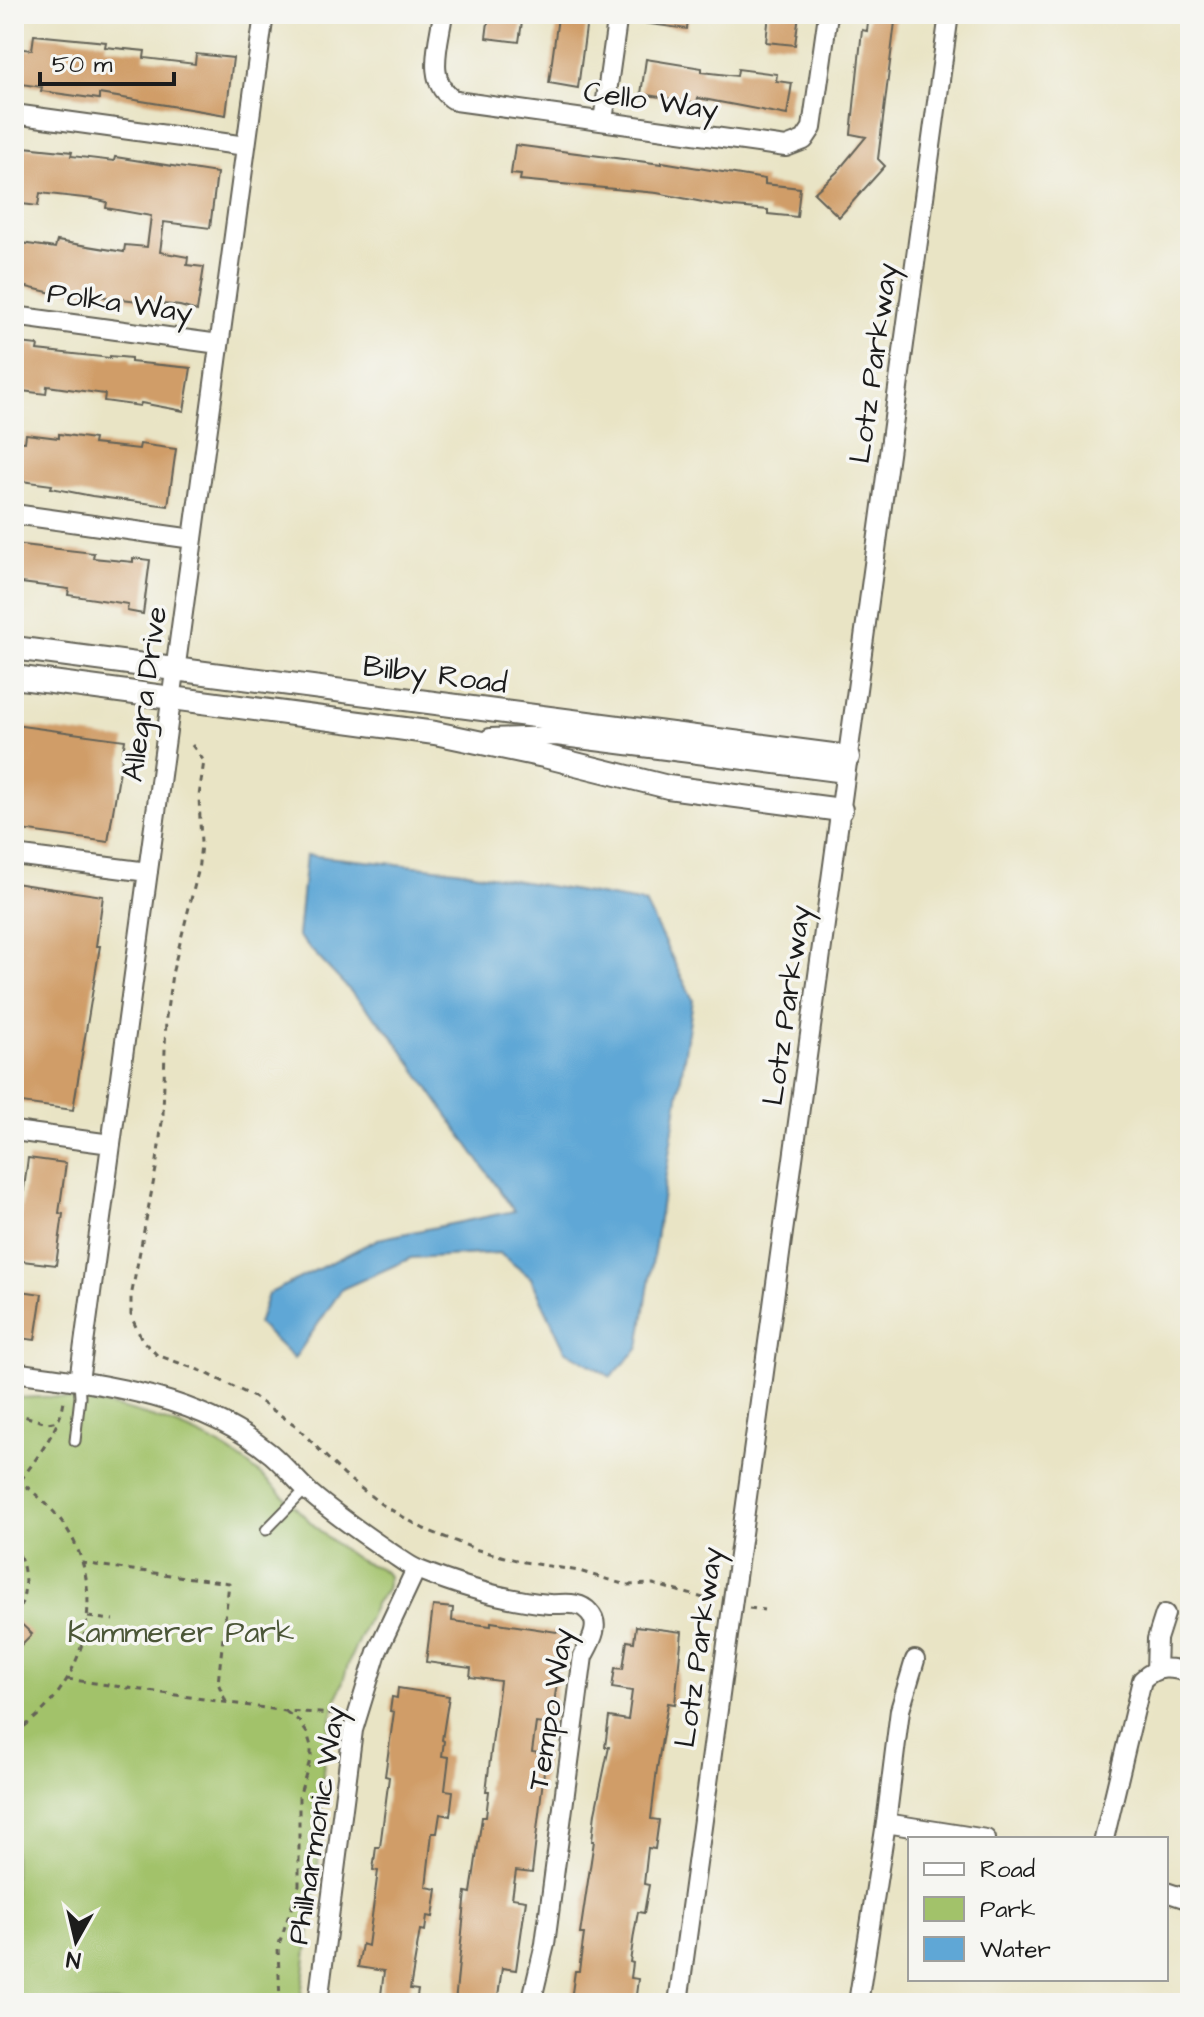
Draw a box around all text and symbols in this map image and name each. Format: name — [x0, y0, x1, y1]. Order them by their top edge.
scale bar — [40, 36, 174, 86]
text: 50 m — [52, 48, 113, 82]
street label: Cello Way — [581, 71, 721, 132]
street label: Lotz Parkway — [839, 260, 910, 466]
street label: Polka Way — [44, 272, 195, 335]
street label: Allegra Drive — [112, 604, 179, 785]
street label: Bilby Road — [360, 645, 509, 706]
street label: Lotz Parkway — [752, 902, 823, 1108]
street label: Lotz Parkway — [664, 1544, 735, 1750]
park label: Kammerer Park — [67, 1612, 295, 1654]
street label: Tempo Way — [517, 1625, 586, 1793]
street label: Philharmonic Way — [277, 1703, 358, 1947]
legend — [908, 1837, 1168, 1981]
text: Road — [980, 1853, 1035, 1887]
text: Park — [980, 1893, 1036, 1927]
north arrow — [36, 1901, 116, 1981]
text: Water — [980, 1933, 1051, 1967]
text: N — [64, 1943, 82, 1976]

